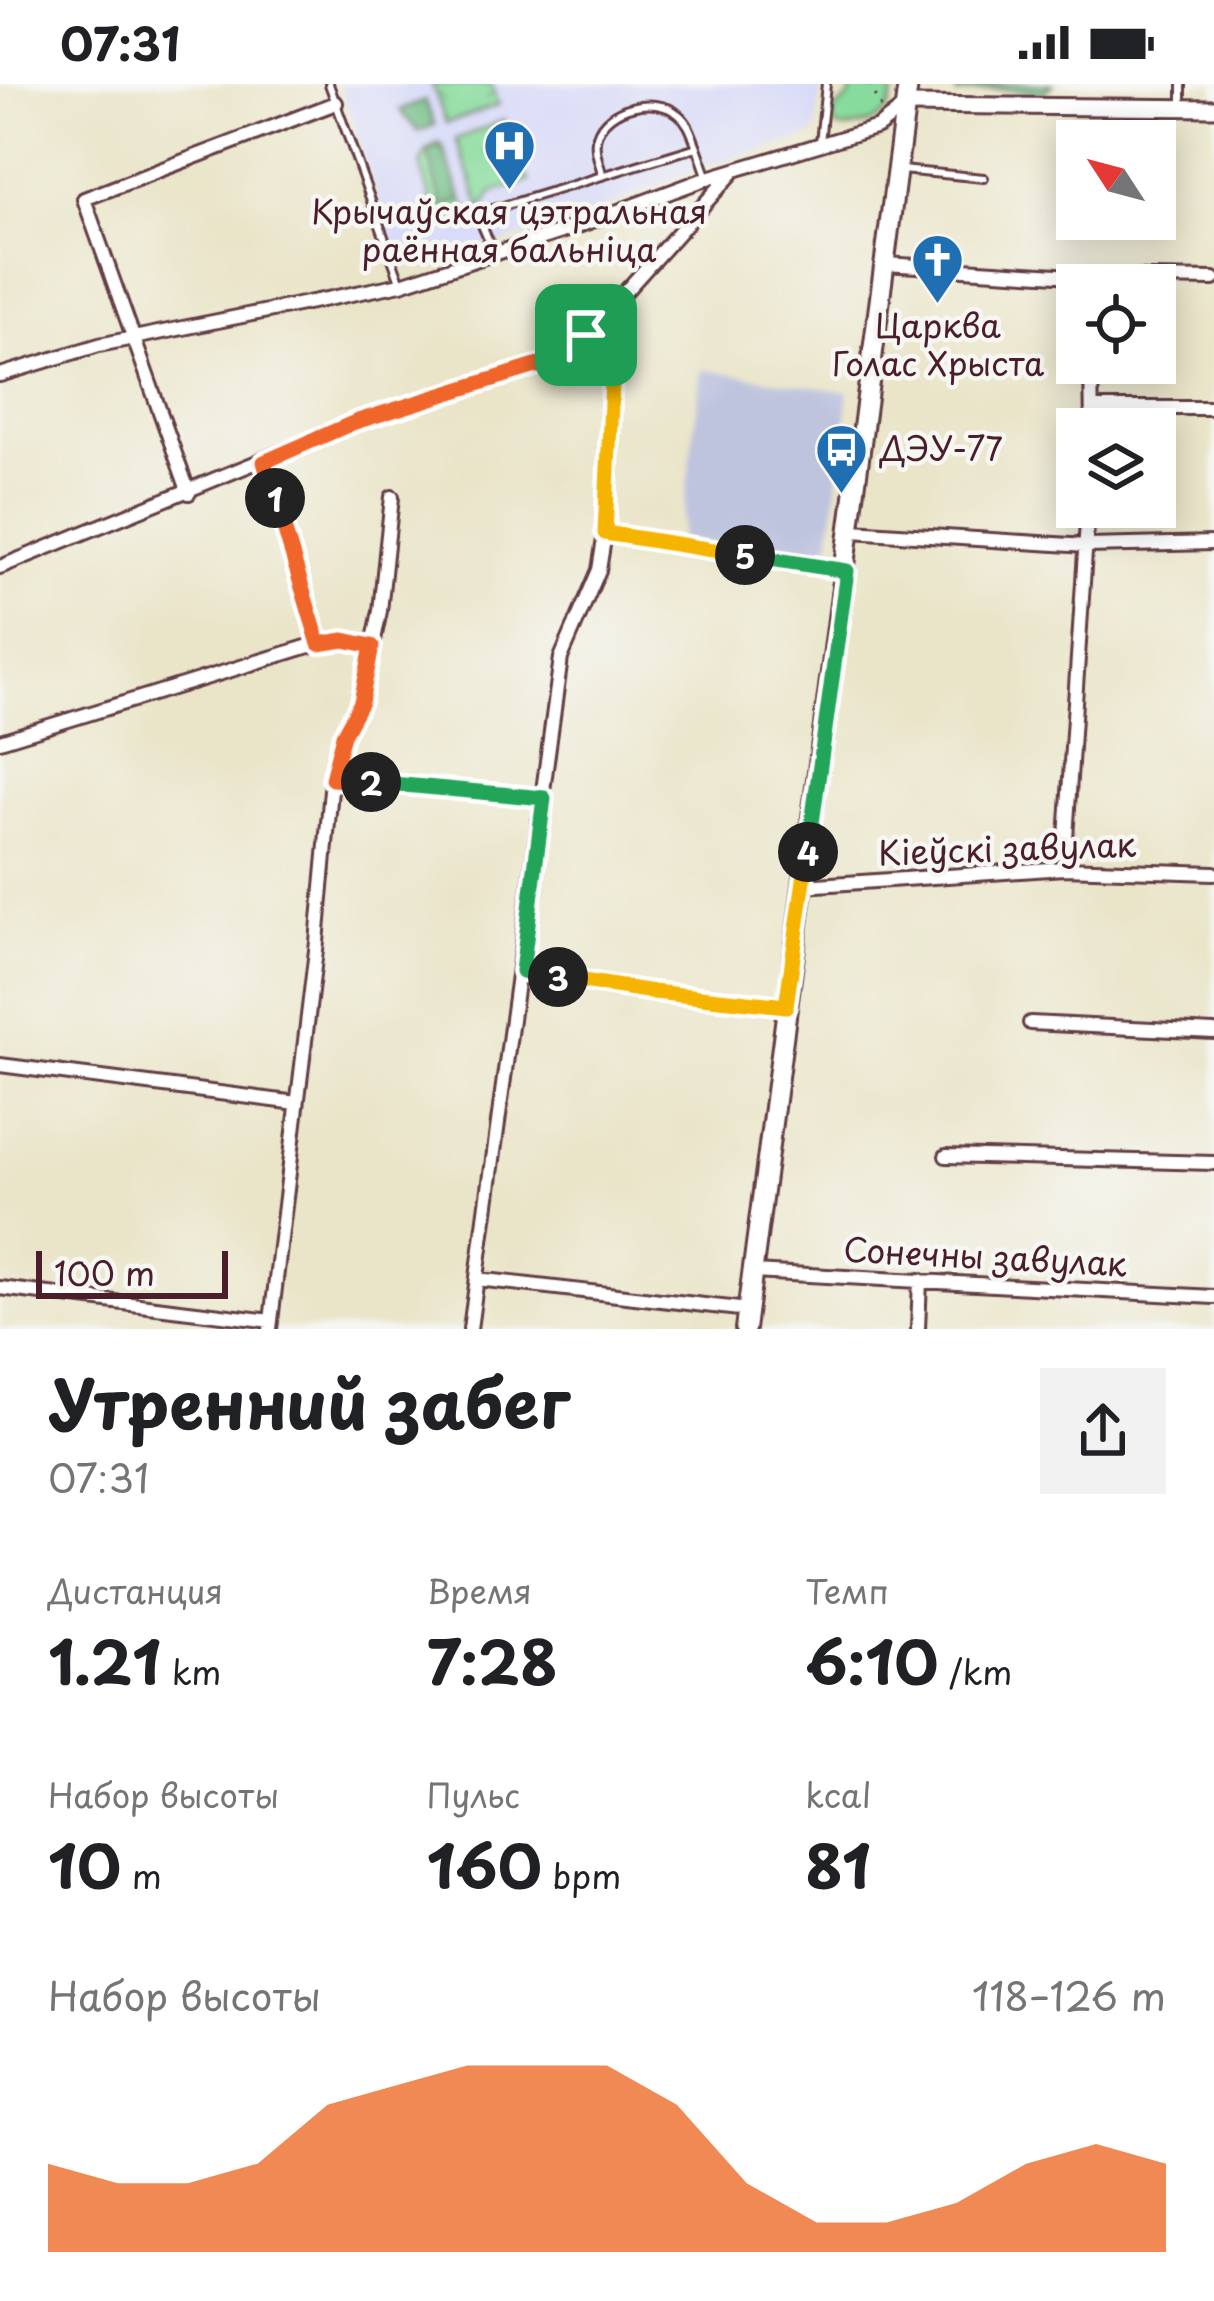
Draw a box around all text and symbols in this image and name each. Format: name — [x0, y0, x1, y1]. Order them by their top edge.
text: 07:31 — [60, 8, 180, 76]
hospital icon: Крычаўская цэтральная раённая бальніца — [481, 117, 537, 191]
north arrow — [1056, 120, 1176, 240]
map controls — [1056, 120, 1176, 528]
place label: Крычаўская цэтральная раённая бальніца — [311, 185, 707, 273]
church icon: Царква Голас Хрыста — [910, 231, 966, 305]
button: locate — [1056, 264, 1176, 384]
pin — [535, 284, 637, 386]
place label: Царква Голас Хрыста — [832, 299, 1045, 387]
icon: arrive — [553, 302, 619, 368]
button: layers — [1056, 408, 1176, 528]
bus stop icon: ДЭУ-77 — [813, 421, 869, 495]
place label: ДЭУ-77 — [879, 422, 1003, 472]
pin: 1 — [245, 468, 305, 528]
text: 1 — [267, 473, 283, 523]
pin: 5 — [715, 525, 775, 585]
text: 5 — [734, 530, 756, 580]
pin: 2 — [341, 752, 401, 812]
text: 2 — [359, 757, 383, 807]
street label: Кіеўскі завулак — [877, 817, 1137, 876]
pin: 4 — [778, 822, 838, 882]
text: 4 — [797, 827, 819, 877]
pin: 3 — [528, 947, 588, 1007]
text: 3 — [547, 952, 569, 1002]
street label: Сонечны завулак — [842, 1223, 1129, 1287]
scale bar — [36, 1245, 228, 1298]
text: 100 m — [54, 1247, 155, 1297]
text: Утренний забег — [48, 1352, 570, 1451]
button: share — [1040, 1368, 1166, 1494]
text: 07:31 — [48, 1447, 149, 1506]
text: Дистанция — [48, 1565, 223, 1615]
text: Время — [427, 1565, 532, 1615]
text: Темп — [805, 1565, 889, 1615]
text: 1.21 — [48, 1615, 161, 1705]
text: 7:28 — [427, 1615, 558, 1705]
text: 6:10 — [805, 1615, 938, 1705]
text: km — [161, 1646, 221, 1696]
text: /km — [938, 1646, 1012, 1696]
text: Набор высоты — [48, 1769, 279, 1819]
text: Пульс — [427, 1769, 520, 1819]
text: kcal — [805, 1769, 871, 1819]
text: 10 — [48, 1819, 121, 1909]
text: 160 — [427, 1819, 542, 1909]
text: 81 — [805, 1819, 871, 1909]
text: m — [121, 1850, 162, 1900]
text: bpm — [542, 1850, 621, 1900]
text: Набор высоты — [48, 1965, 321, 2024]
text: 118–126 m — [972, 1965, 1166, 2024]

